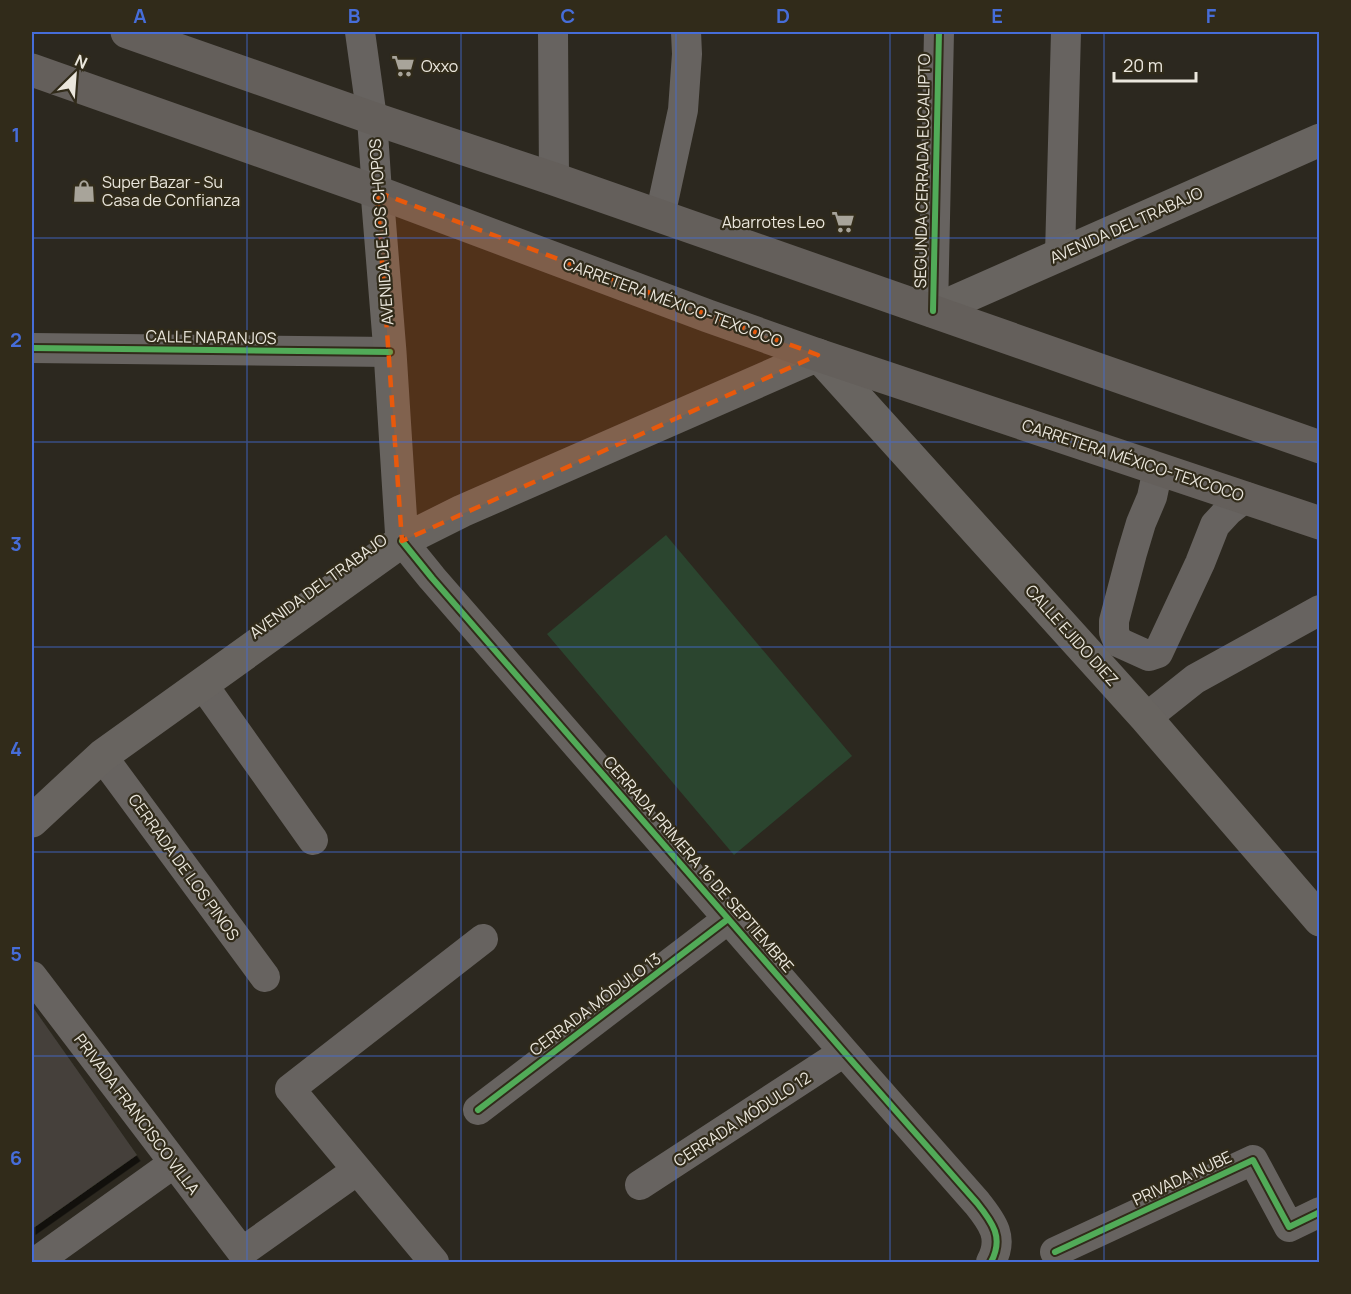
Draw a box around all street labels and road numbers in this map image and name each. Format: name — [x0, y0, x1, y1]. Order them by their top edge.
street label: SEGUNDA CERRADA EUCALIPTO — [909, 53, 935, 289]
street label: AVENIDA DE LOS CHOPOS — [363, 138, 398, 326]
street label: AVENIDA DEL TRABAJO — [1046, 181, 1206, 269]
street label: CARRETERA MÉXICO-TEXCOCO — [560, 252, 786, 352]
street label: CALLE NARANJOS — [145, 325, 277, 349]
street label: CARRETERA MÉXICO-TEXCOCO — [1019, 414, 1247, 506]
street label: AVENIDA DEL TRABAJO — [245, 528, 392, 644]
street label: CALLE EJIDO DIEZ — [1021, 580, 1123, 690]
street label: CERRADA PRIMERA 16 DE SEPTIEMBRE — [599, 751, 799, 977]
street label: CERRADA DE LOS PINOS — [123, 789, 245, 945]
street label: CERRADA MÓDULO 13 — [525, 947, 665, 1061]
street label: PRIVADA FRANCISCO VILLA — [69, 1029, 205, 1199]
street label: CERRADA MÓDULO 12 — [669, 1066, 815, 1172]
street label: PRIVADA NUBE — [1129, 1145, 1235, 1211]

